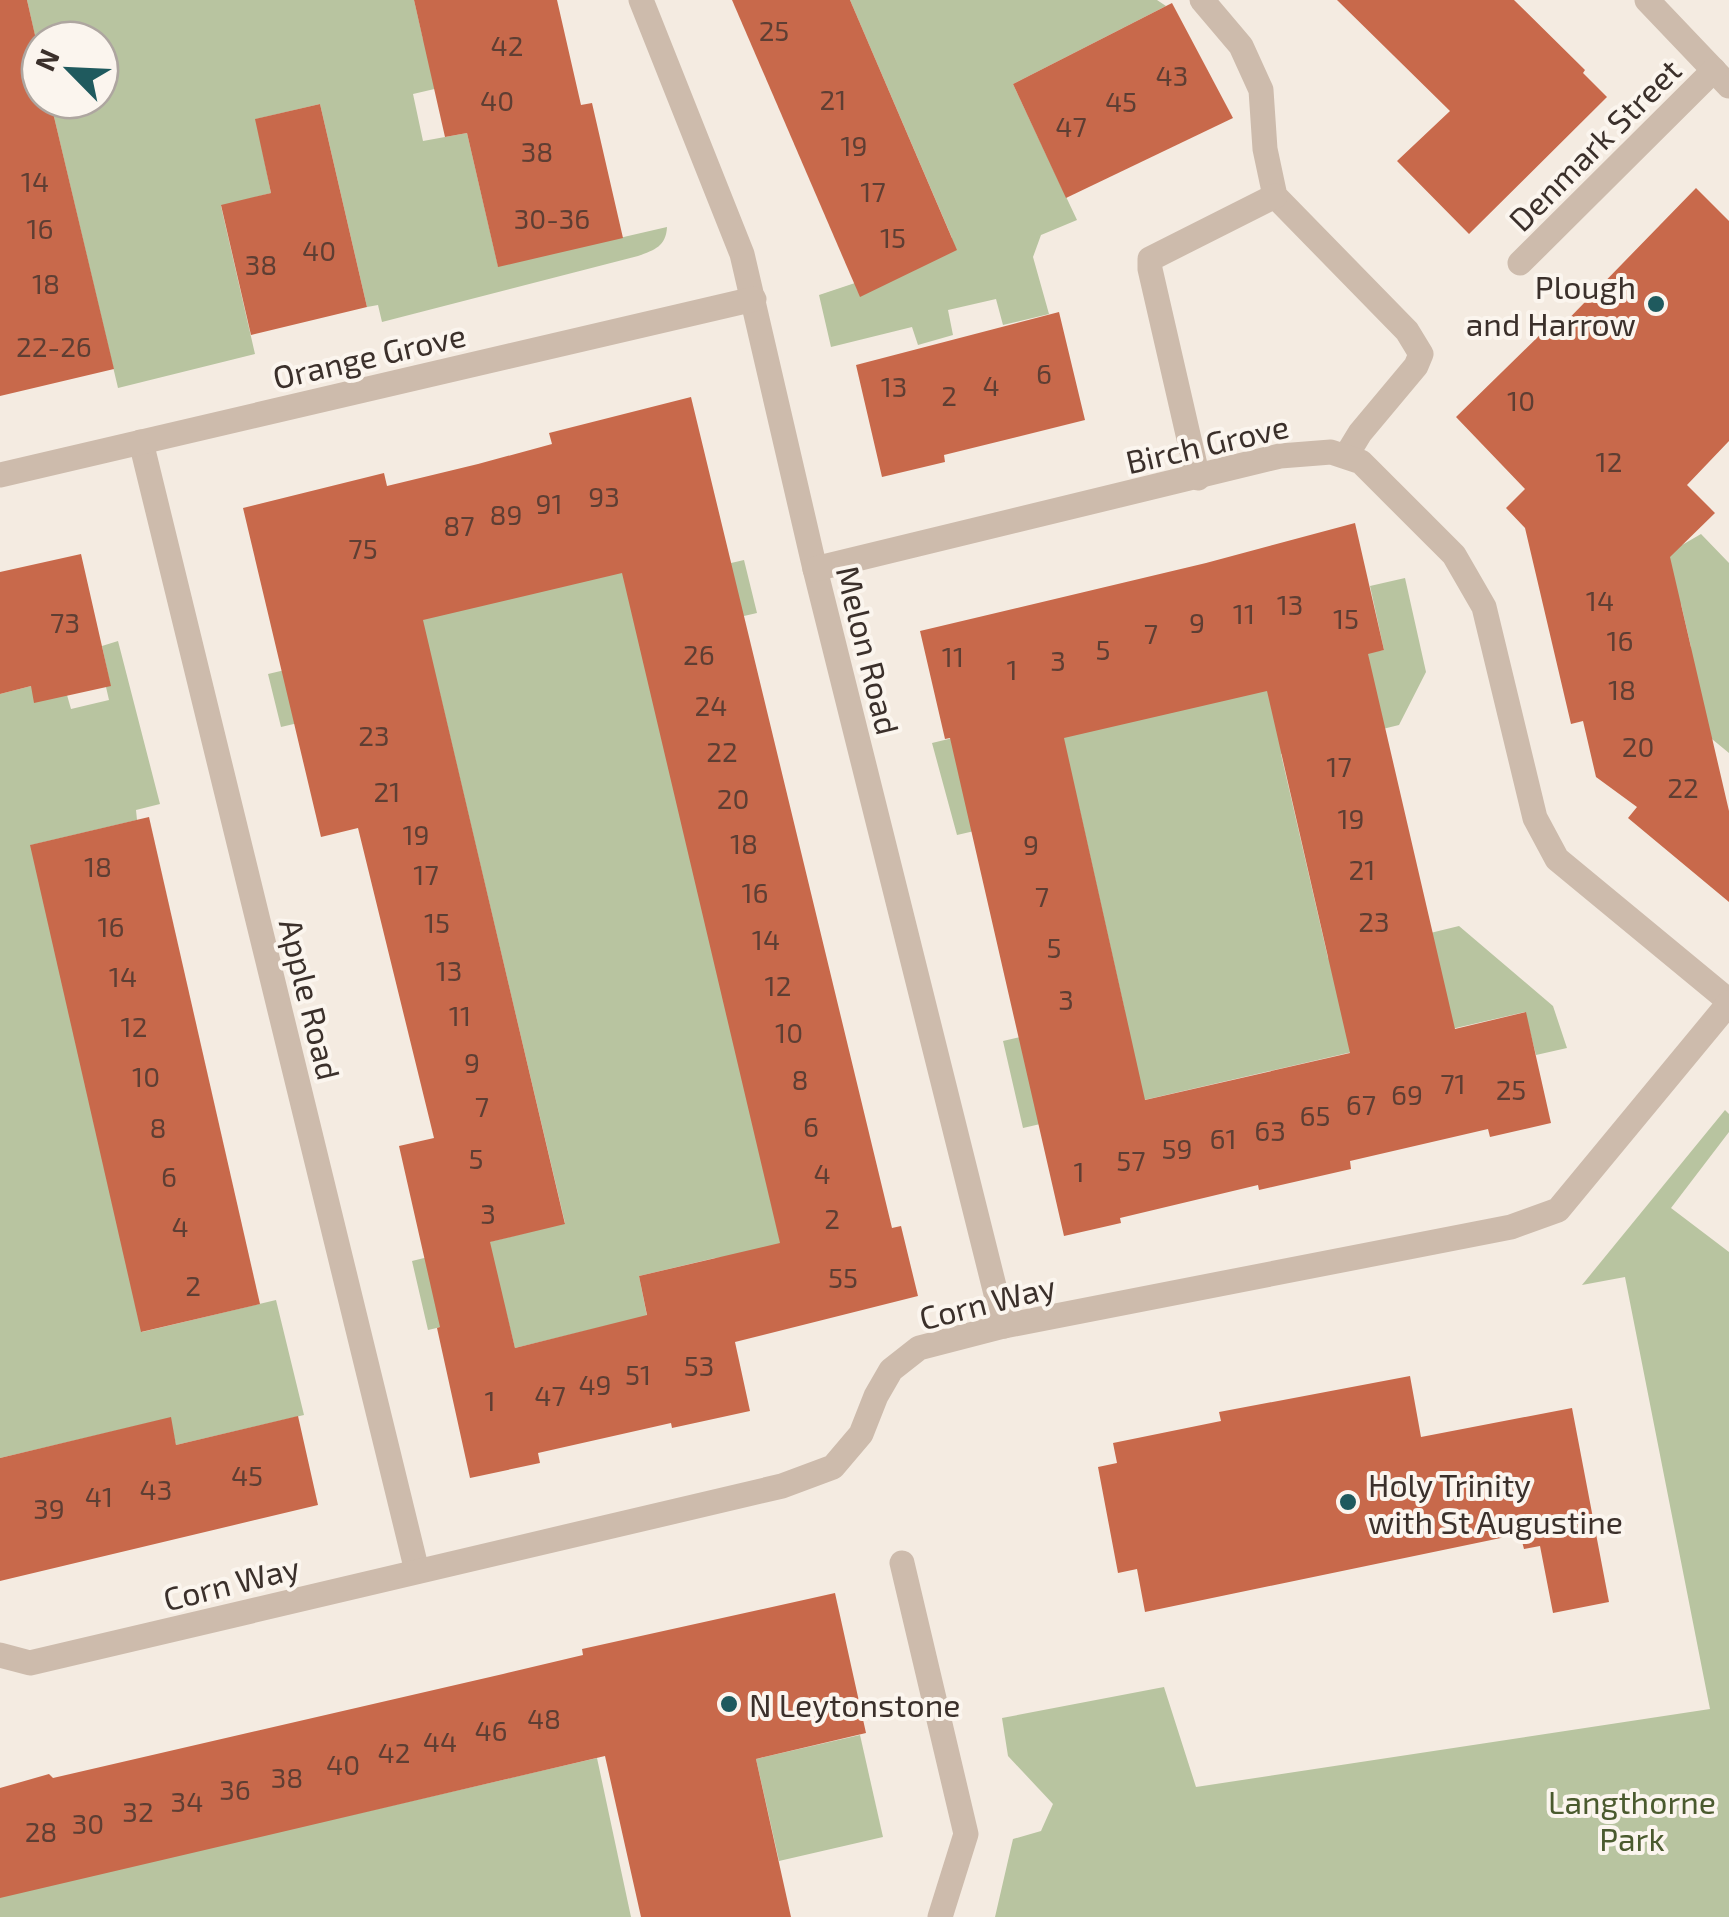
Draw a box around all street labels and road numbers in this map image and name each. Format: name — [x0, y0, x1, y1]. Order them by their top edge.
street label: Denmark Street — [1500, 50, 1688, 238]
street label: Orange Grove — [269, 314, 469, 396]
street label: Birch Grove — [1122, 406, 1292, 480]
street label: Melon Road — [830, 562, 908, 738]
street label: Apple Road — [273, 915, 349, 1083]
street label: Corn Way — [915, 1266, 1059, 1336]
street label: Corn Way — [159, 1547, 303, 1617]

